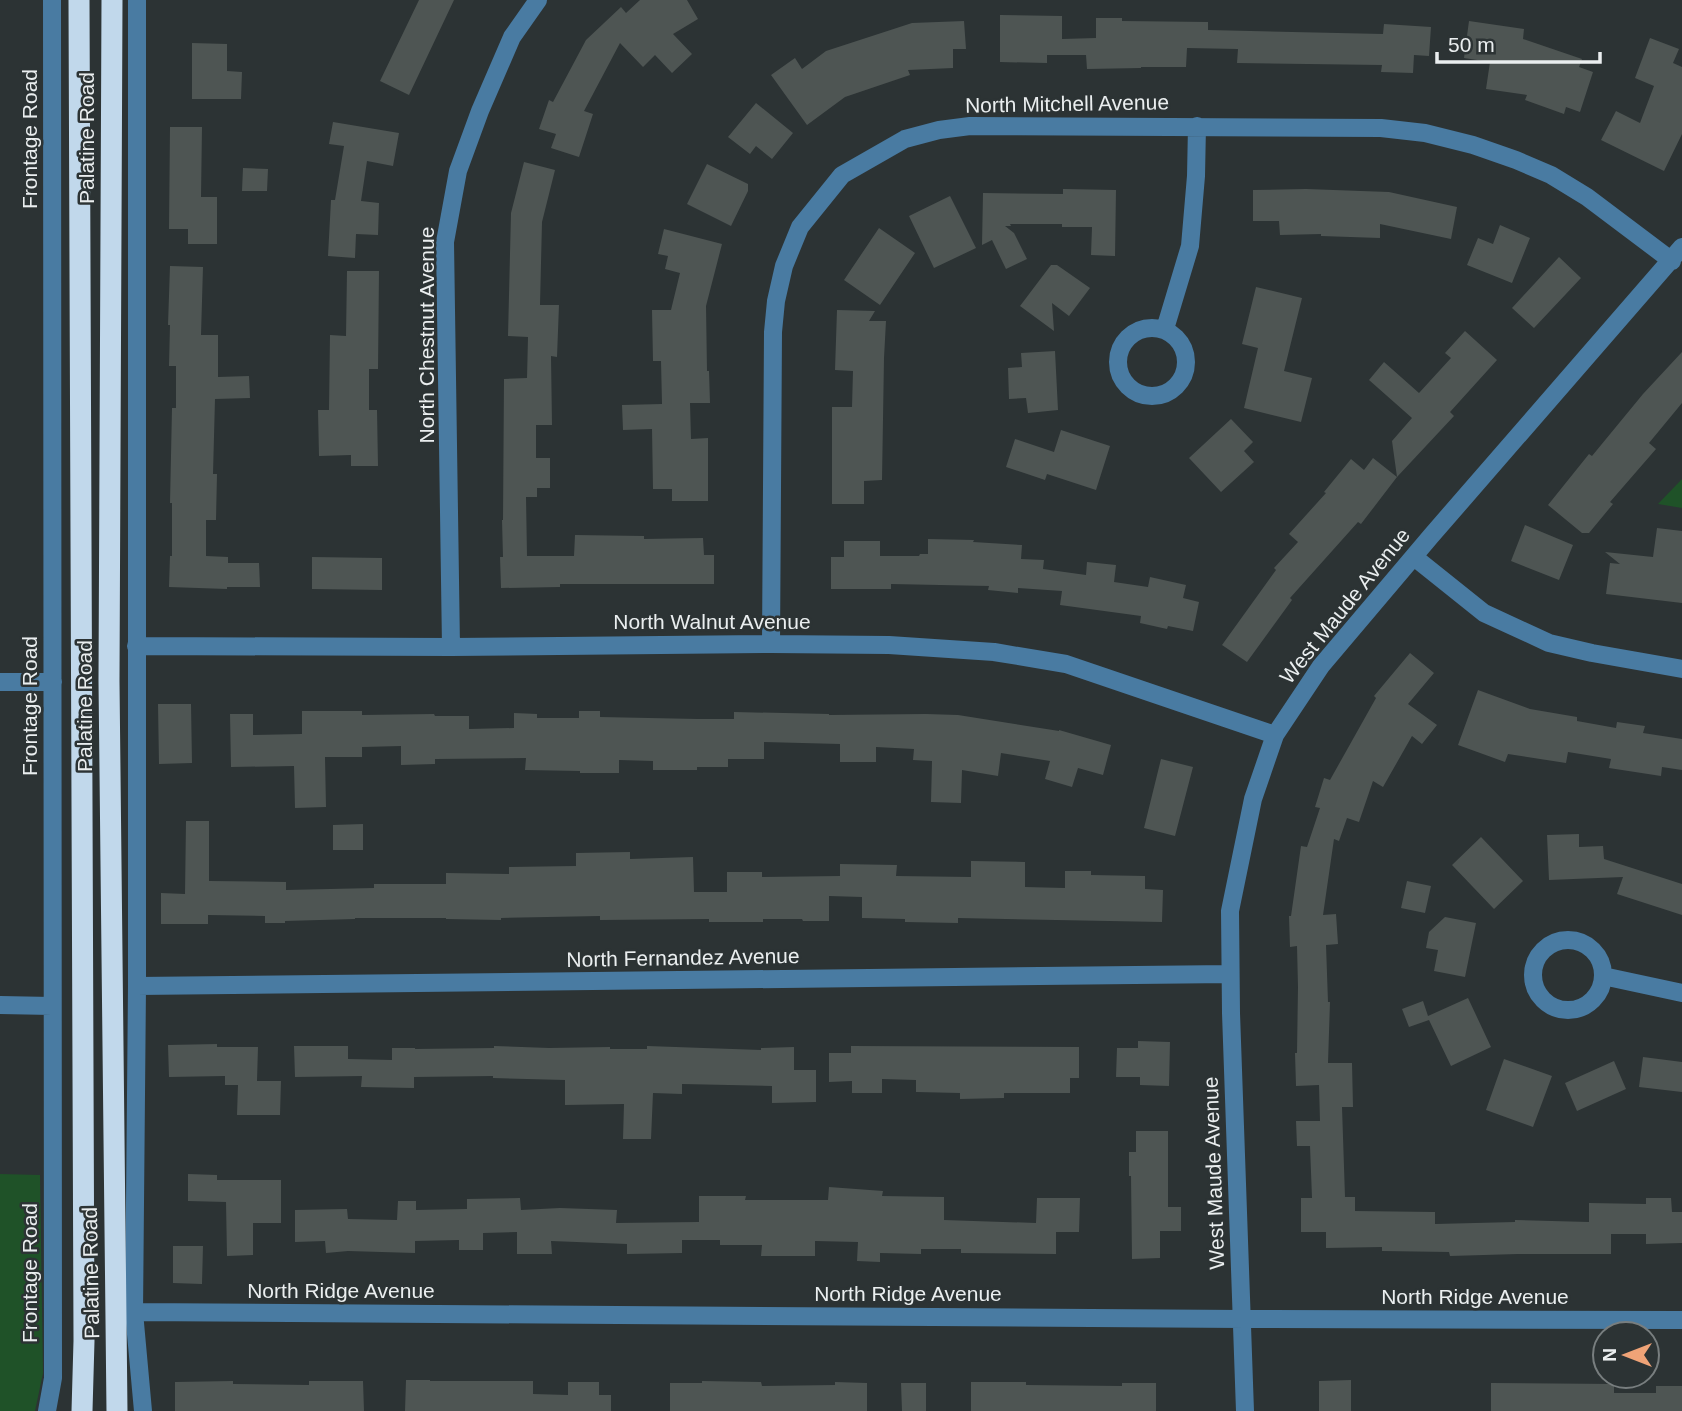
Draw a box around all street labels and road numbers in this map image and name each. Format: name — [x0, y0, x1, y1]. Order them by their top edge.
street label: Frontage Road — [18, 69, 41, 209]
street label: Palatine Road — [75, 72, 98, 204]
street label: North Mitchell Avenue — [965, 90, 1169, 117]
street label: North Chestnut Avenue — [415, 227, 438, 443]
street label: West Maude Avenue — [1275, 523, 1414, 688]
street label: North Walnut Avenue — [613, 610, 811, 633]
street label: Frontage Road — [18, 636, 41, 776]
street label: Palatine Road — [73, 640, 96, 772]
street label: North Fernandez Avenue — [566, 944, 800, 971]
street label: West Maude Avenue — [1199, 1076, 1228, 1270]
street label: Frontage Road — [18, 1203, 41, 1343]
street label: Palatine Road — [78, 1207, 103, 1339]
street label: North Ridge Avenue — [247, 1279, 435, 1302]
street label: North Ridge Avenue — [814, 1282, 1002, 1305]
street label: North Ridge Avenue — [1381, 1285, 1569, 1308]

